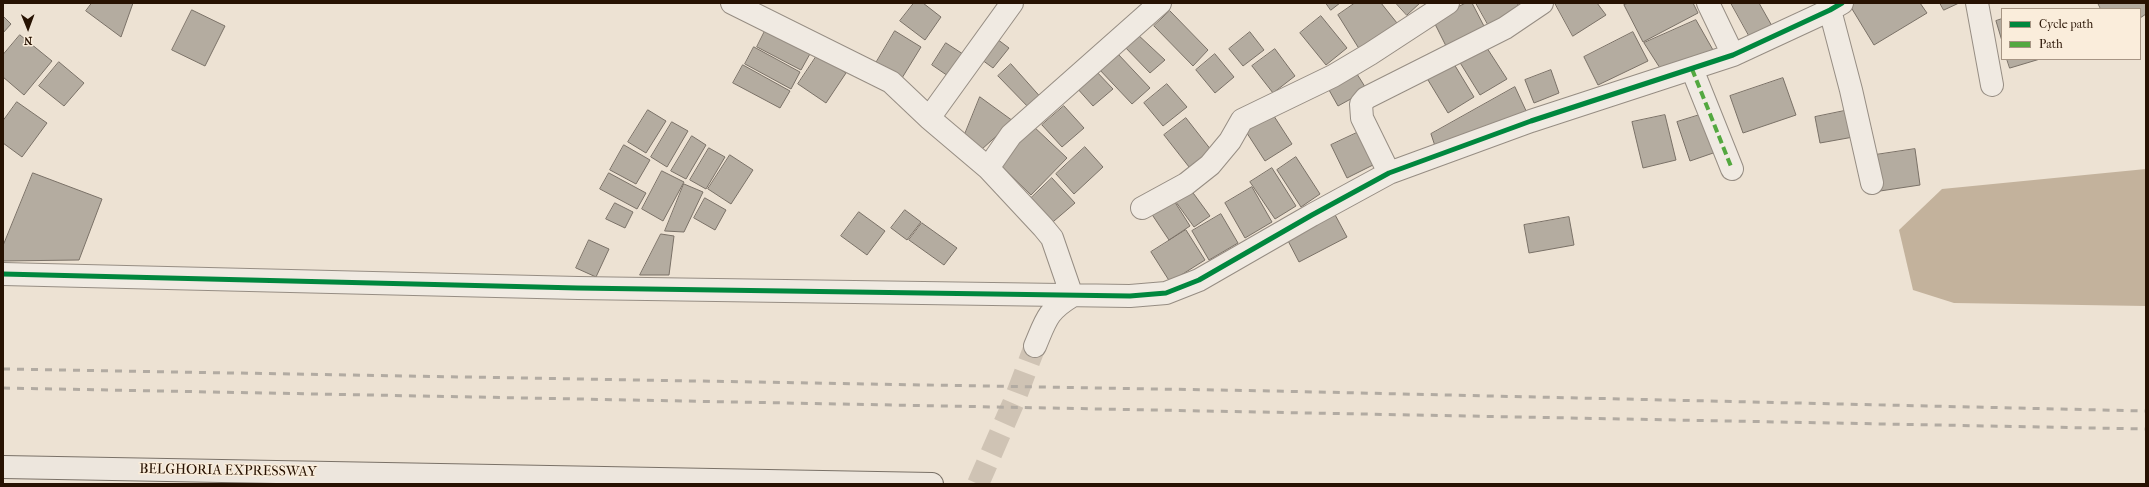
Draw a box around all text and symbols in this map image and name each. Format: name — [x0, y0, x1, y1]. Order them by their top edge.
north arrow — [8, 8, 48, 48]
legend — [2001, 8, 2141, 60]
text: Cycle path — [2039, 17, 2093, 31]
text: N — [24, 34, 33, 47]
text: Path — [2039, 37, 2063, 51]
street label: BELGHORIA EXPRESSWAY — [139, 461, 317, 481]

